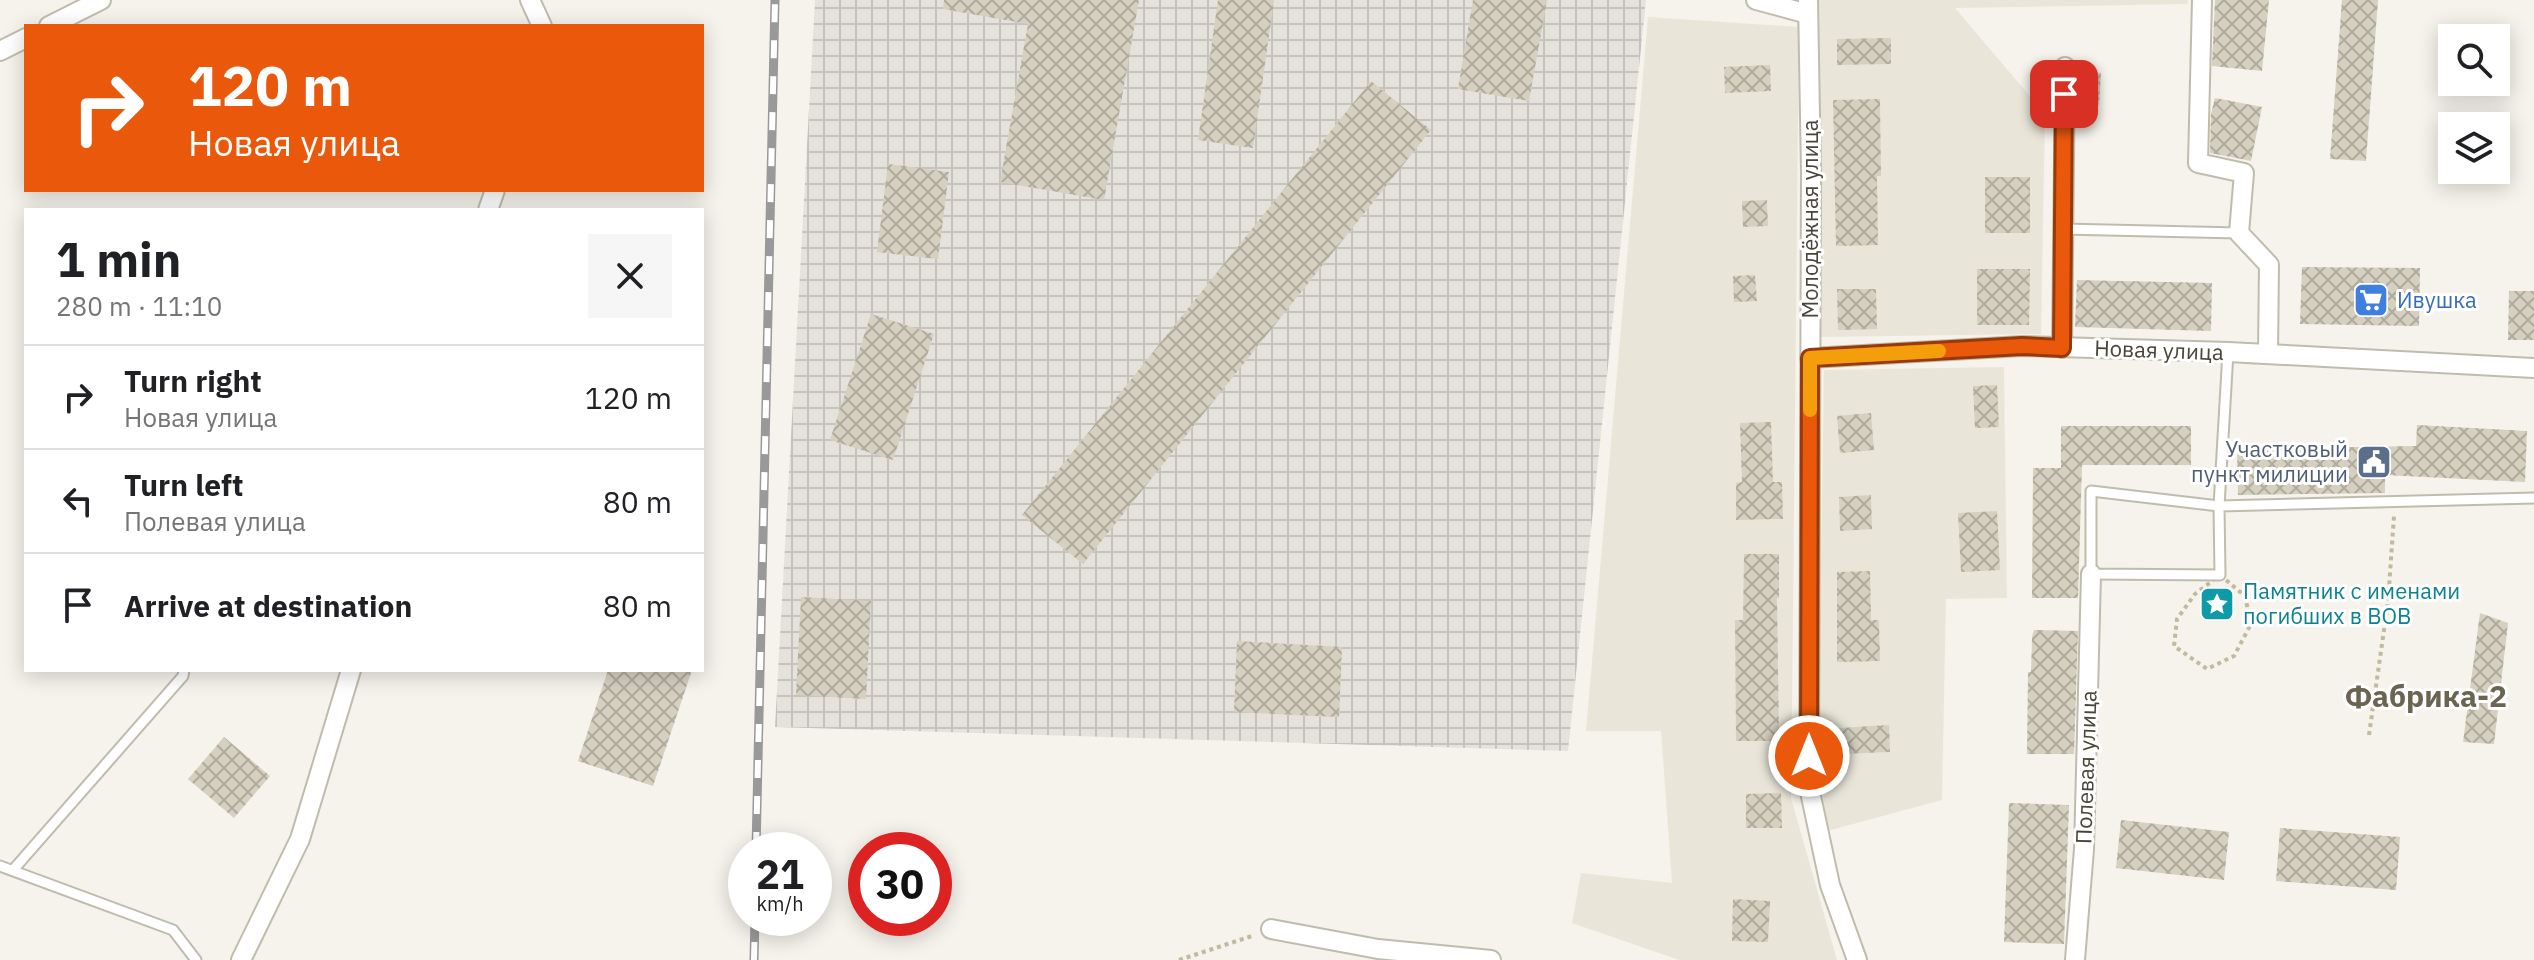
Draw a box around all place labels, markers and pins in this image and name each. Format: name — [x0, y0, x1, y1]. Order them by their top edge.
pin — [2030, 60, 2098, 128]
supermarket icon: Ивушка — [2352, 281, 2390, 319]
place label: Ивушка — [2397, 285, 2477, 314]
place label: Участковый пункт милиции — [2191, 434, 2348, 488]
public building icon: Участковый пункт милиции — [2355, 443, 2393, 481]
place label: Памятник с именами погибших в ВОВ — [2243, 576, 2460, 630]
place icon: Памятник с именами погибших в ВОВ — [2198, 585, 2236, 623]

